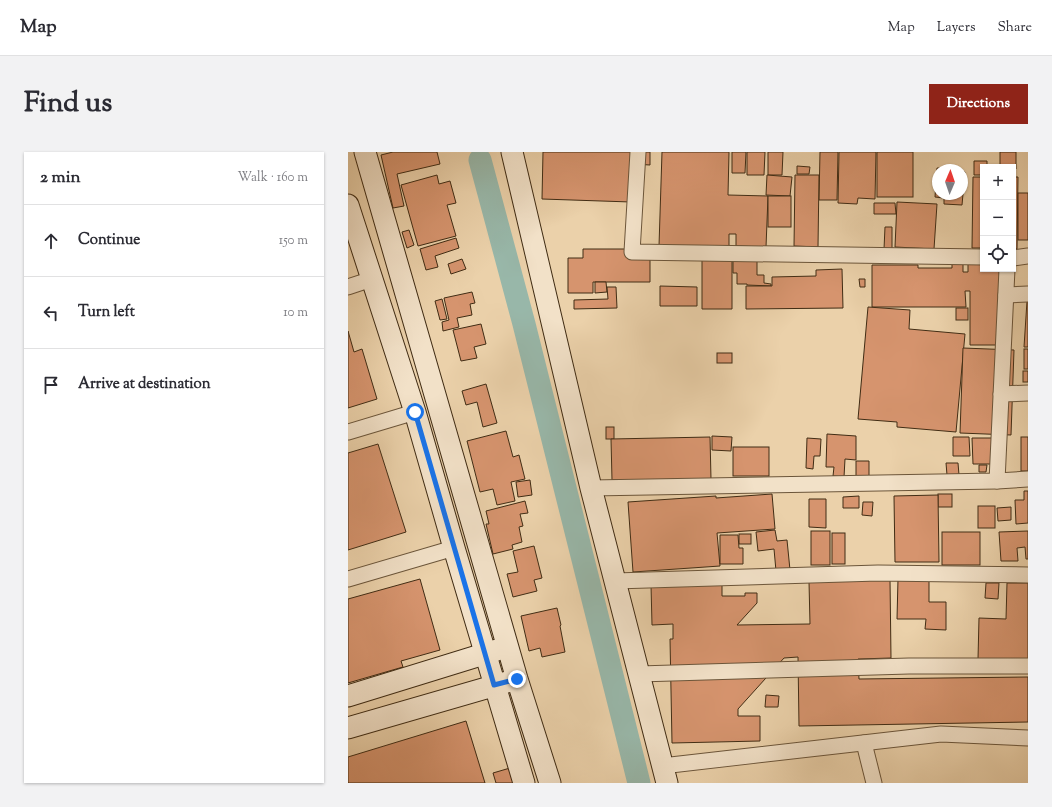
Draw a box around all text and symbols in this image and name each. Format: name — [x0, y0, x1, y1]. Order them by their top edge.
text: Map — [20, 14, 57, 41]
text: Map — [888, 18, 915, 38]
text: Layers — [937, 18, 975, 38]
text: Share — [997, 18, 1032, 38]
text: Find us — [24, 84, 112, 124]
button: Directions — [929, 84, 1028, 124]
north arrow — [932, 164, 968, 200]
map controls — [980, 164, 1016, 272]
button: + — [980, 164, 1016, 200]
text: 2 min — [40, 166, 81, 190]
text: Walk · 160 m — [237, 169, 308, 187]
button: − — [980, 200, 1016, 236]
icon: ahead — [40, 230, 62, 252]
text: Continue — [78, 230, 140, 251]
text: 150 m — [279, 232, 308, 250]
button: locate — [980, 236, 1016, 272]
icon: left — [40, 302, 62, 324]
text: Turn left — [78, 302, 135, 323]
text: 10 m — [283, 304, 308, 322]
icon: arrive — [40, 374, 62, 396]
text: Arrive at destination — [78, 374, 211, 395]
route start — [406, 403, 424, 421]
route end — [508, 670, 526, 688]

